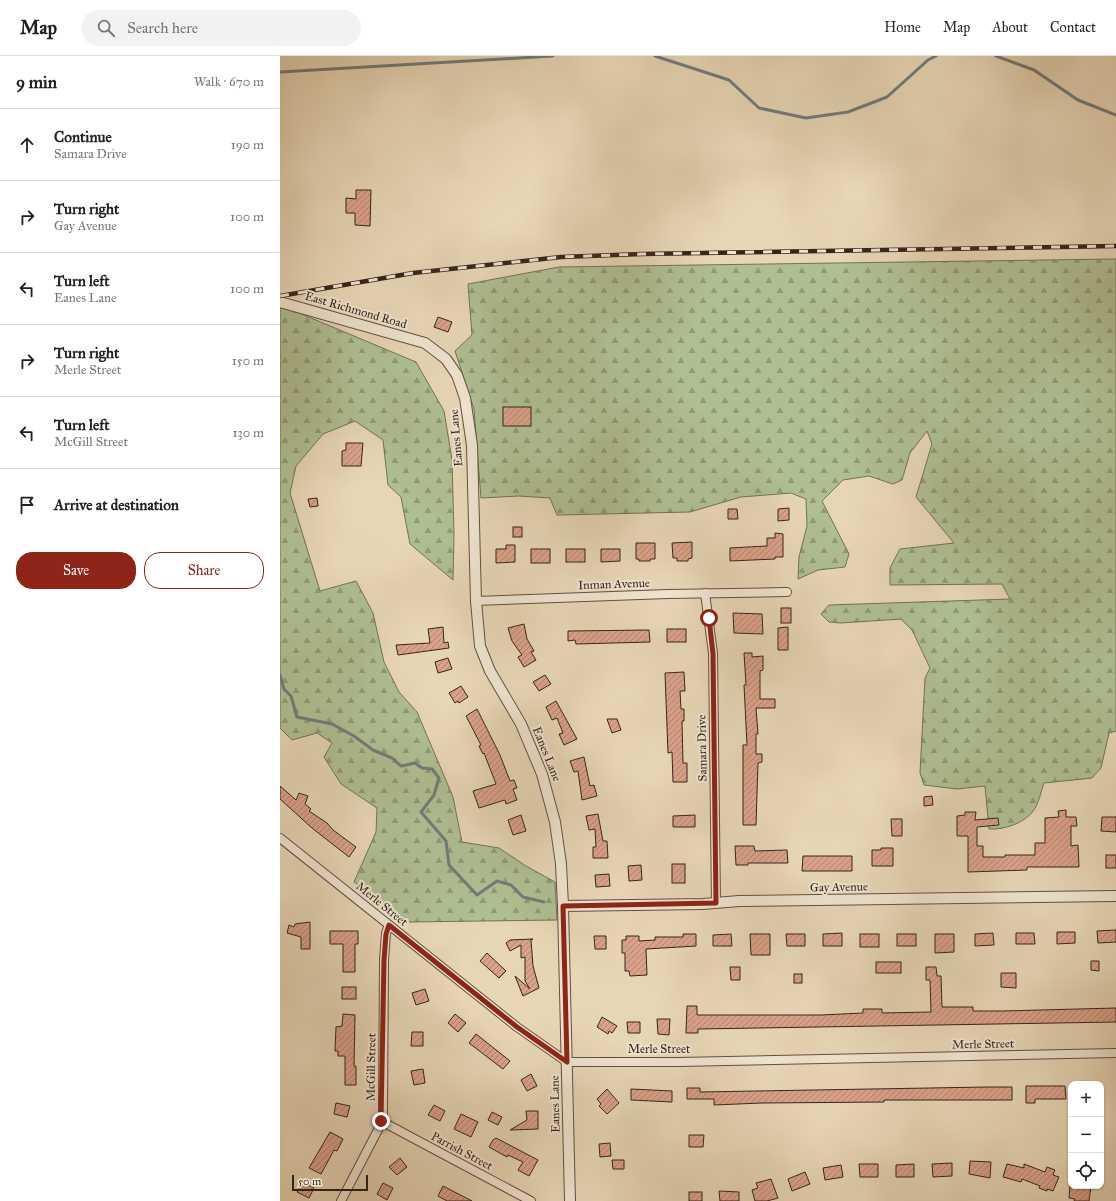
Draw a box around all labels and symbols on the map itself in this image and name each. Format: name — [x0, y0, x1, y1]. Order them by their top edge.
street label: East Richmond Road — [304, 289, 408, 331]
street label: Eanes Lane — [447, 409, 465, 467]
street label: Inman Avenue — [578, 576, 650, 592]
route start — [700, 609, 718, 627]
street label: Samara Drive — [694, 714, 710, 782]
street label: Eanes Lane — [530, 725, 564, 783]
street label: Merle Street — [353, 879, 411, 930]
street label: Gay Avenue — [810, 879, 868, 895]
street label: McGill Street — [363, 1032, 379, 1101]
street label: Merle Street — [952, 1036, 1015, 1052]
street label: Merle Street — [628, 1042, 691, 1056]
street label: Eanes Lane — [547, 1075, 563, 1133]
route end — [372, 1112, 390, 1130]
street label: Parrish Street — [429, 1129, 496, 1173]
scale bar — [292, 1173, 368, 1192]

